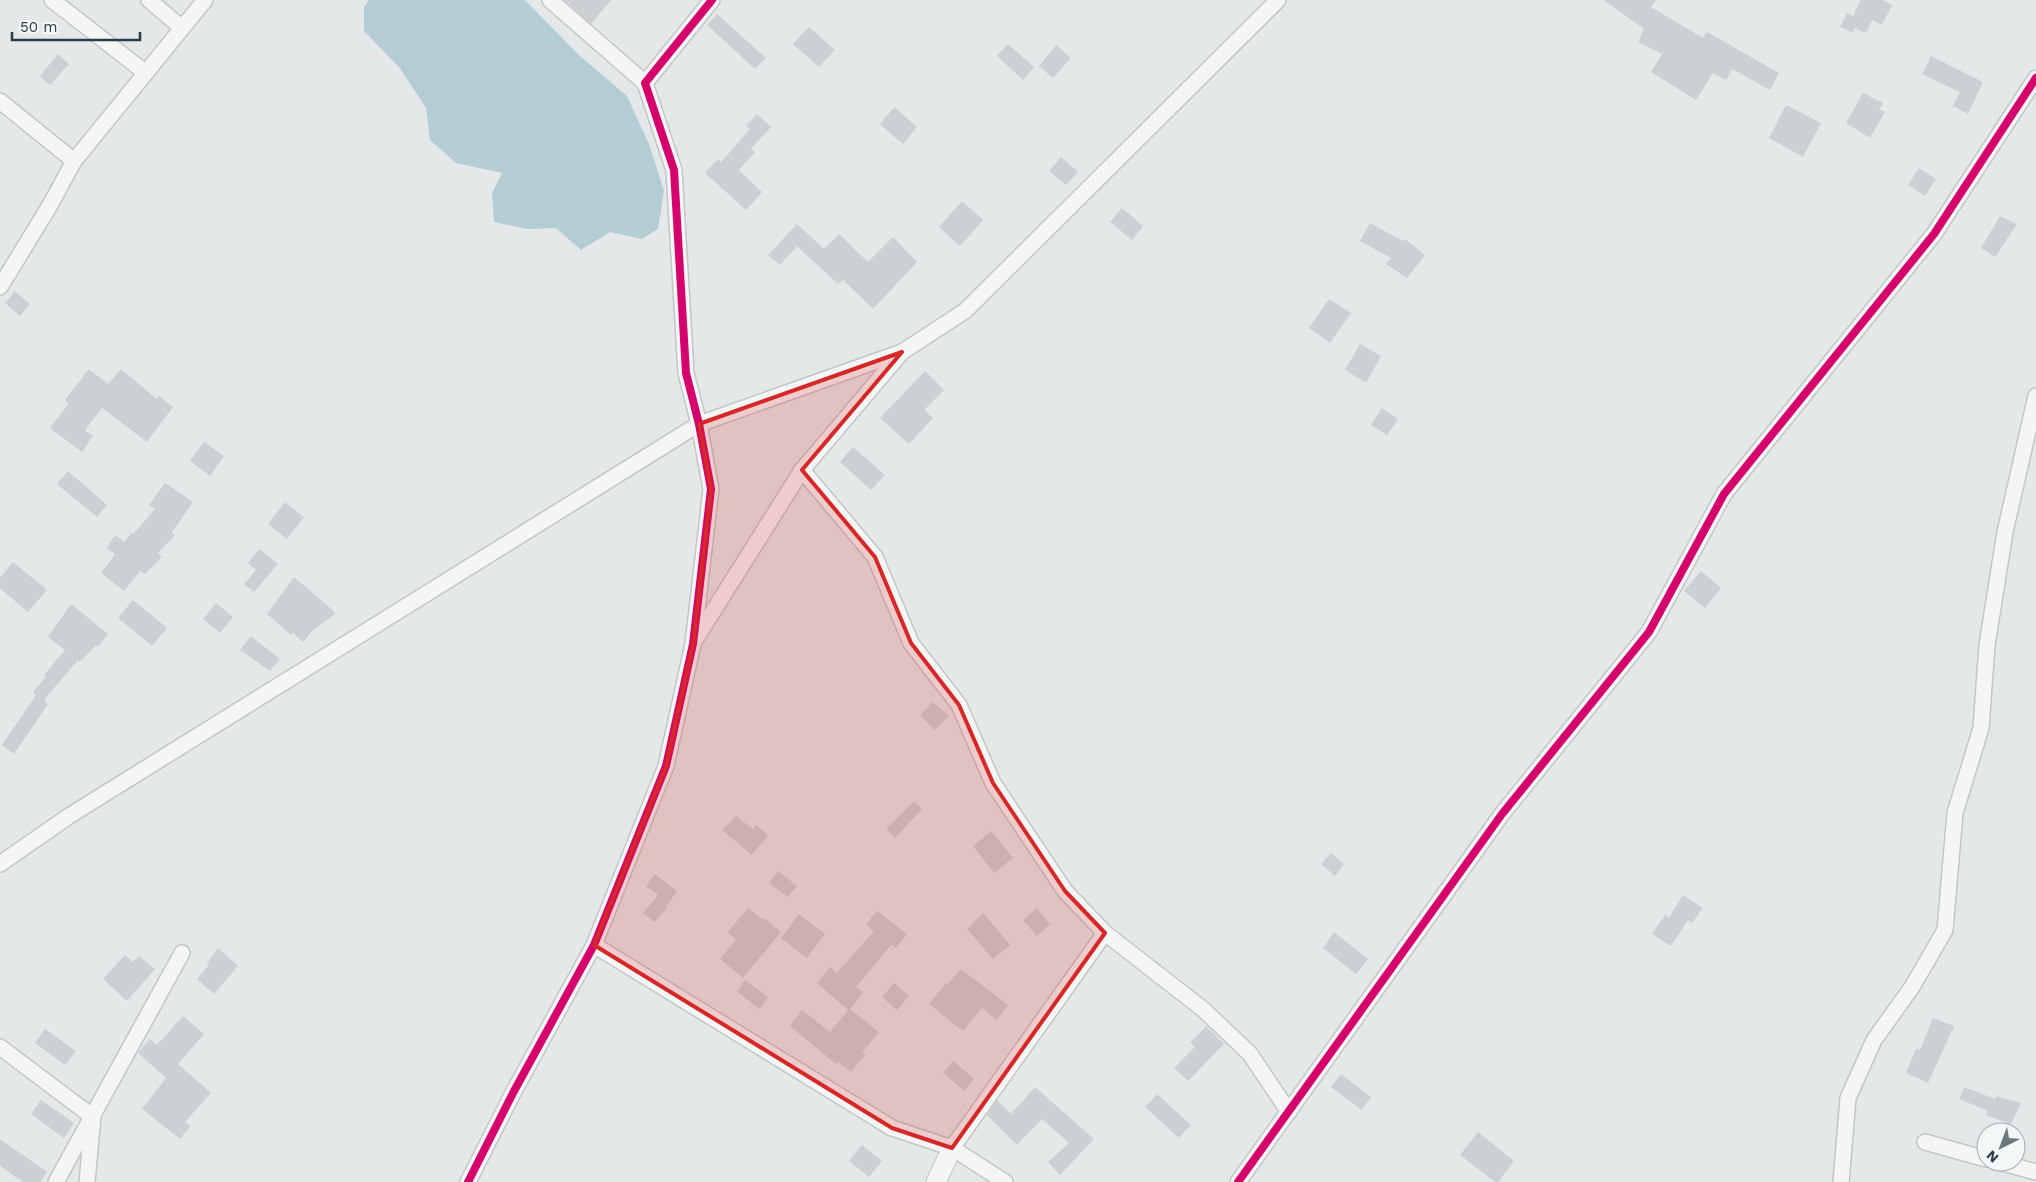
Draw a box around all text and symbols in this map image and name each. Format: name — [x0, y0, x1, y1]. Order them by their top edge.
scale bar — [12, 10, 140, 42]
text: 50 m — [20, 18, 57, 36]
north arrow — [1976, 1122, 2026, 1172]
text: N — [1983, 1147, 2002, 1166]

